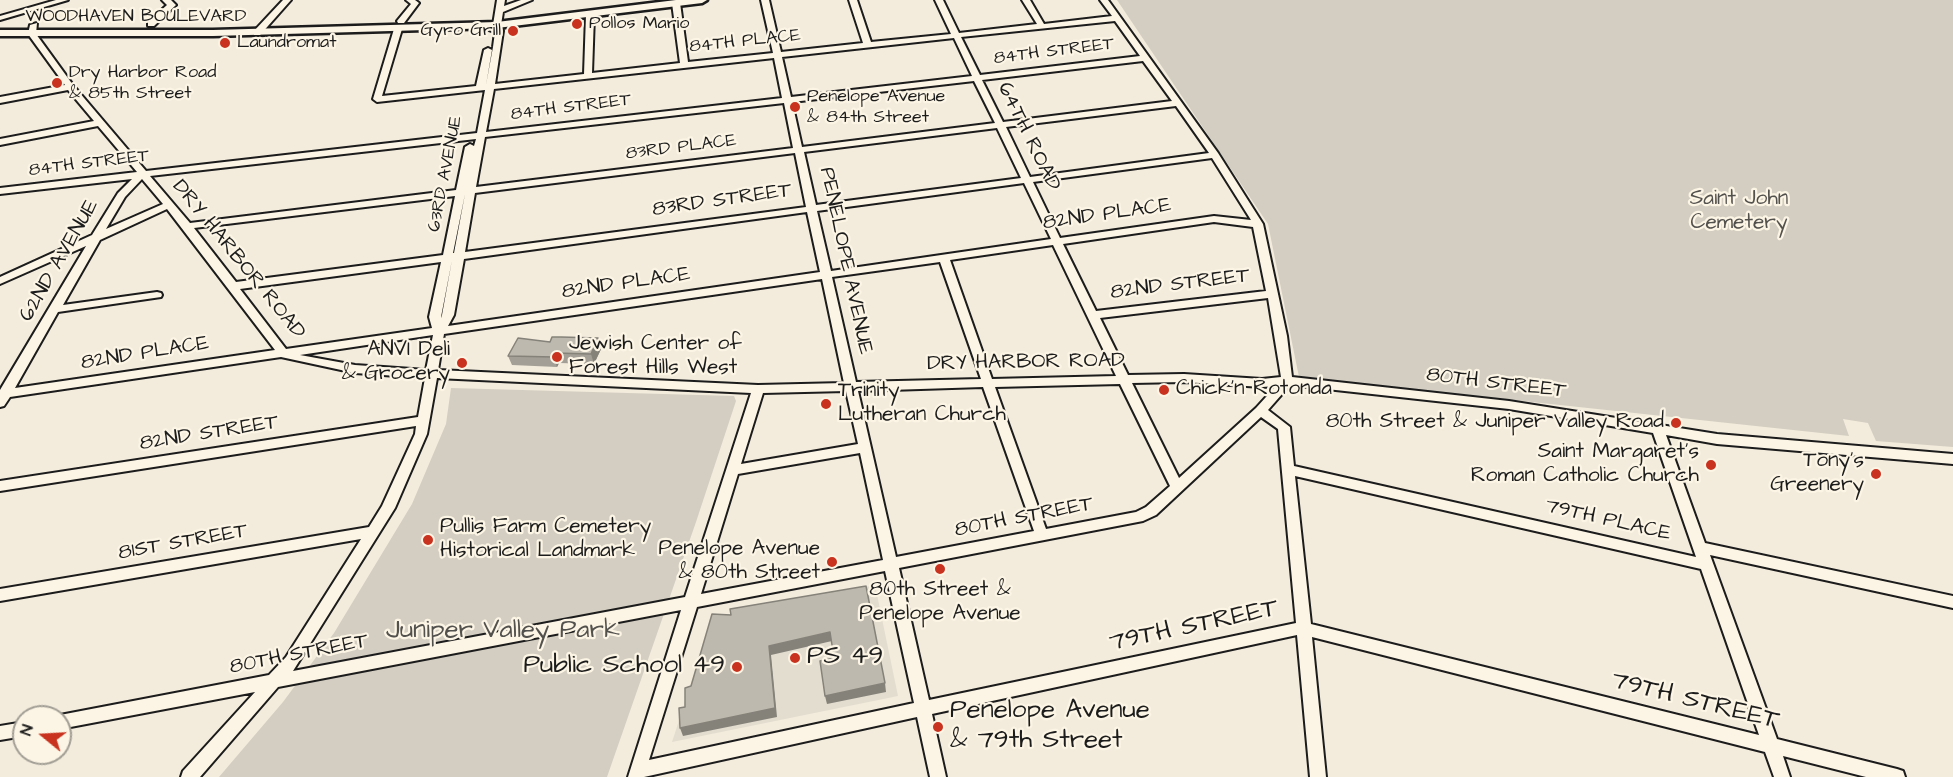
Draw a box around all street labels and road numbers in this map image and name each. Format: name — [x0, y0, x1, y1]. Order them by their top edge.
street label: WOODHAVEN BOULEVARD — [26, 6, 246, 28]
street label: 84TH PLACE — [688, 25, 802, 59]
street label: 84TH STREET — [992, 34, 1116, 70]
street label: 64TH ROAD — [991, 79, 1065, 195]
street label: 84TH STREET — [509, 90, 633, 126]
street label: 63RD AVENUE — [424, 114, 468, 234]
street label: 83RD PLACE — [624, 130, 738, 166]
street label: 84TH STREET — [27, 146, 151, 182]
street label: PENELOPE AVENUE — [813, 165, 877, 357]
street label: DRY HARBOR ROAD — [166, 175, 310, 345]
street label: 83RD STREET — [651, 179, 793, 223]
street label: 82ND PLACE — [1041, 194, 1173, 236]
street label: 62ND AVENUE — [15, 195, 105, 327]
street label: 82ND PLACE — [560, 263, 692, 305]
street label: 82ND STREET — [1109, 264, 1251, 306]
street label: 82ND PLACE — [79, 331, 211, 377]
street label: DRY HARBOR ROAD — [927, 349, 1125, 377]
street label: 80TH STREET — [1425, 363, 1567, 405]
street label: 82ND STREET — [138, 411, 280, 457]
street label: 80TH STREET — [953, 492, 1095, 544]
street label: 79TH PLACE — [1543, 494, 1673, 548]
street label: 81ST STREET — [116, 519, 250, 567]
street label: 79TH STREET — [1107, 594, 1281, 660]
street label: 80TH STREET — [228, 629, 370, 681]
street label: 79TH STREET — [1608, 666, 1782, 738]

